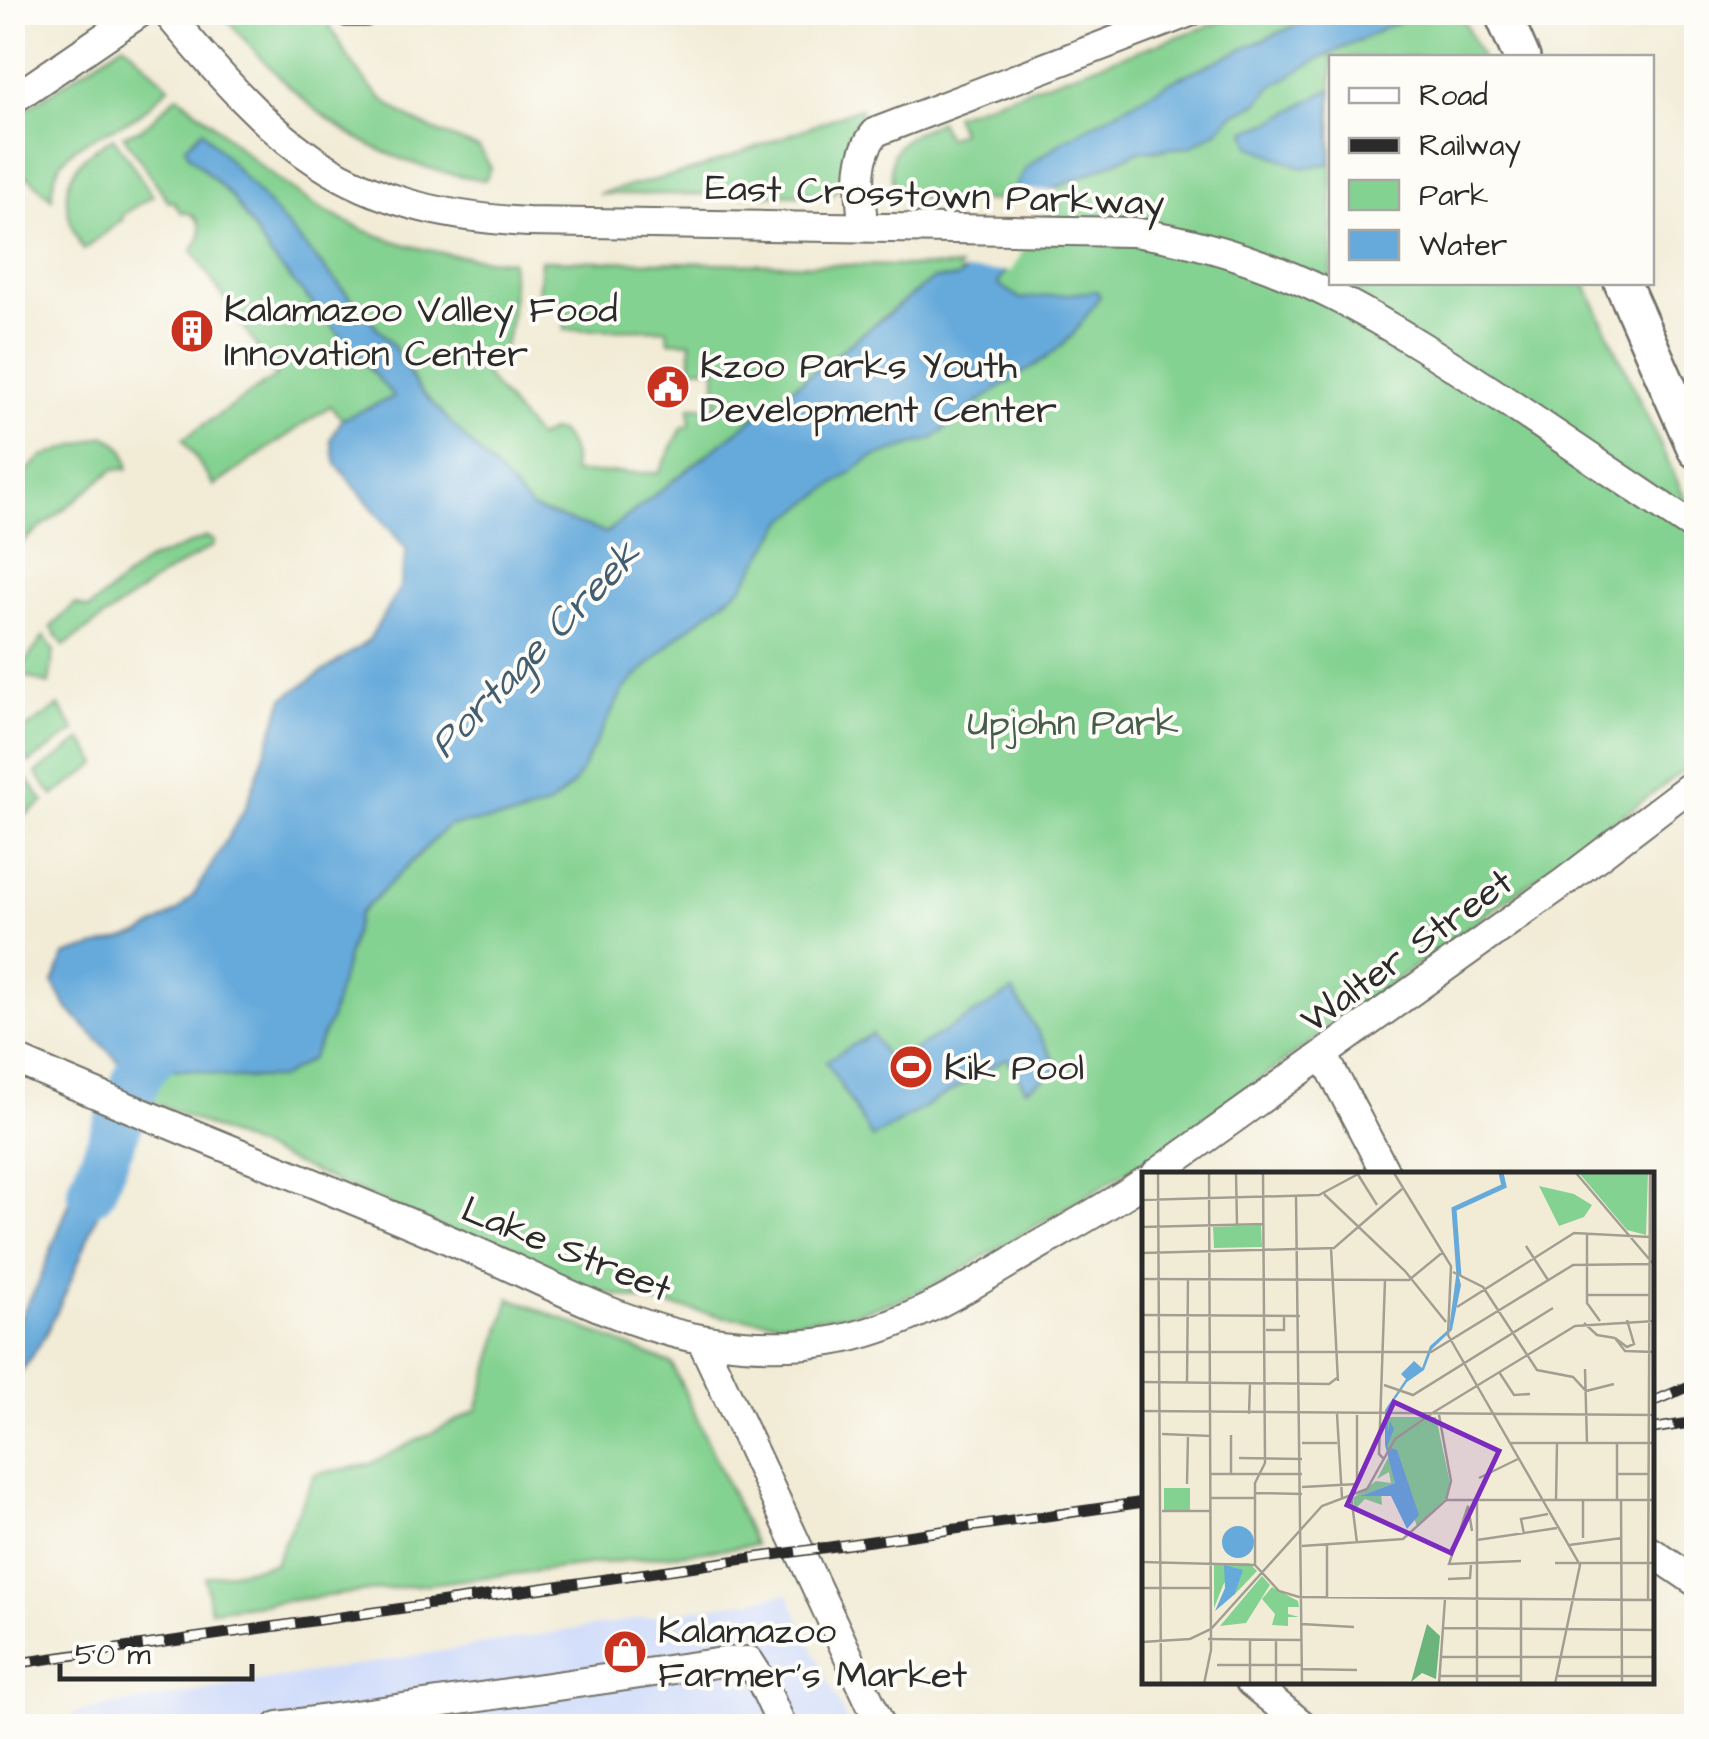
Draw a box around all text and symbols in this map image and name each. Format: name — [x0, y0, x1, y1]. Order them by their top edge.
legend — [1329, 55, 1654, 285]
text: Road — [1419, 75, 1488, 117]
text: Railway — [1419, 125, 1521, 168]
street label: East Crosstown Parkway — [704, 162, 1166, 231]
text: Park — [1419, 175, 1488, 217]
text: Water — [1419, 225, 1507, 267]
place label: Kalamazoo Valley Food Innovation Center — [224, 285, 618, 381]
building icon: Kalamazoo Valley Food Innovation Center — [169, 308, 215, 354]
place label: Kzoo Parks Youth Development Center — [700, 341, 1057, 437]
public building icon: Kzoo Parks Youth Development Center — [645, 364, 691, 410]
water label: Portage Creek — [418, 528, 656, 771]
park label: Upjohn Park — [967, 698, 1179, 750]
street label: Walter Street — [1291, 857, 1524, 1046]
place label: Kik Pool — [944, 1043, 1084, 1095]
sports icon: Kik Pool — [888, 1044, 934, 1090]
inset map — [1142, 1172, 1654, 1684]
street label: Lake Street — [454, 1184, 679, 1316]
place label: Kalamazoo Farmer's Market — [658, 1606, 967, 1702]
scale bar — [60, 1619, 252, 1681]
shop icon: Kalamazoo Farmer's Market — [602, 1629, 648, 1675]
text: 50 m — [75, 1634, 151, 1676]

